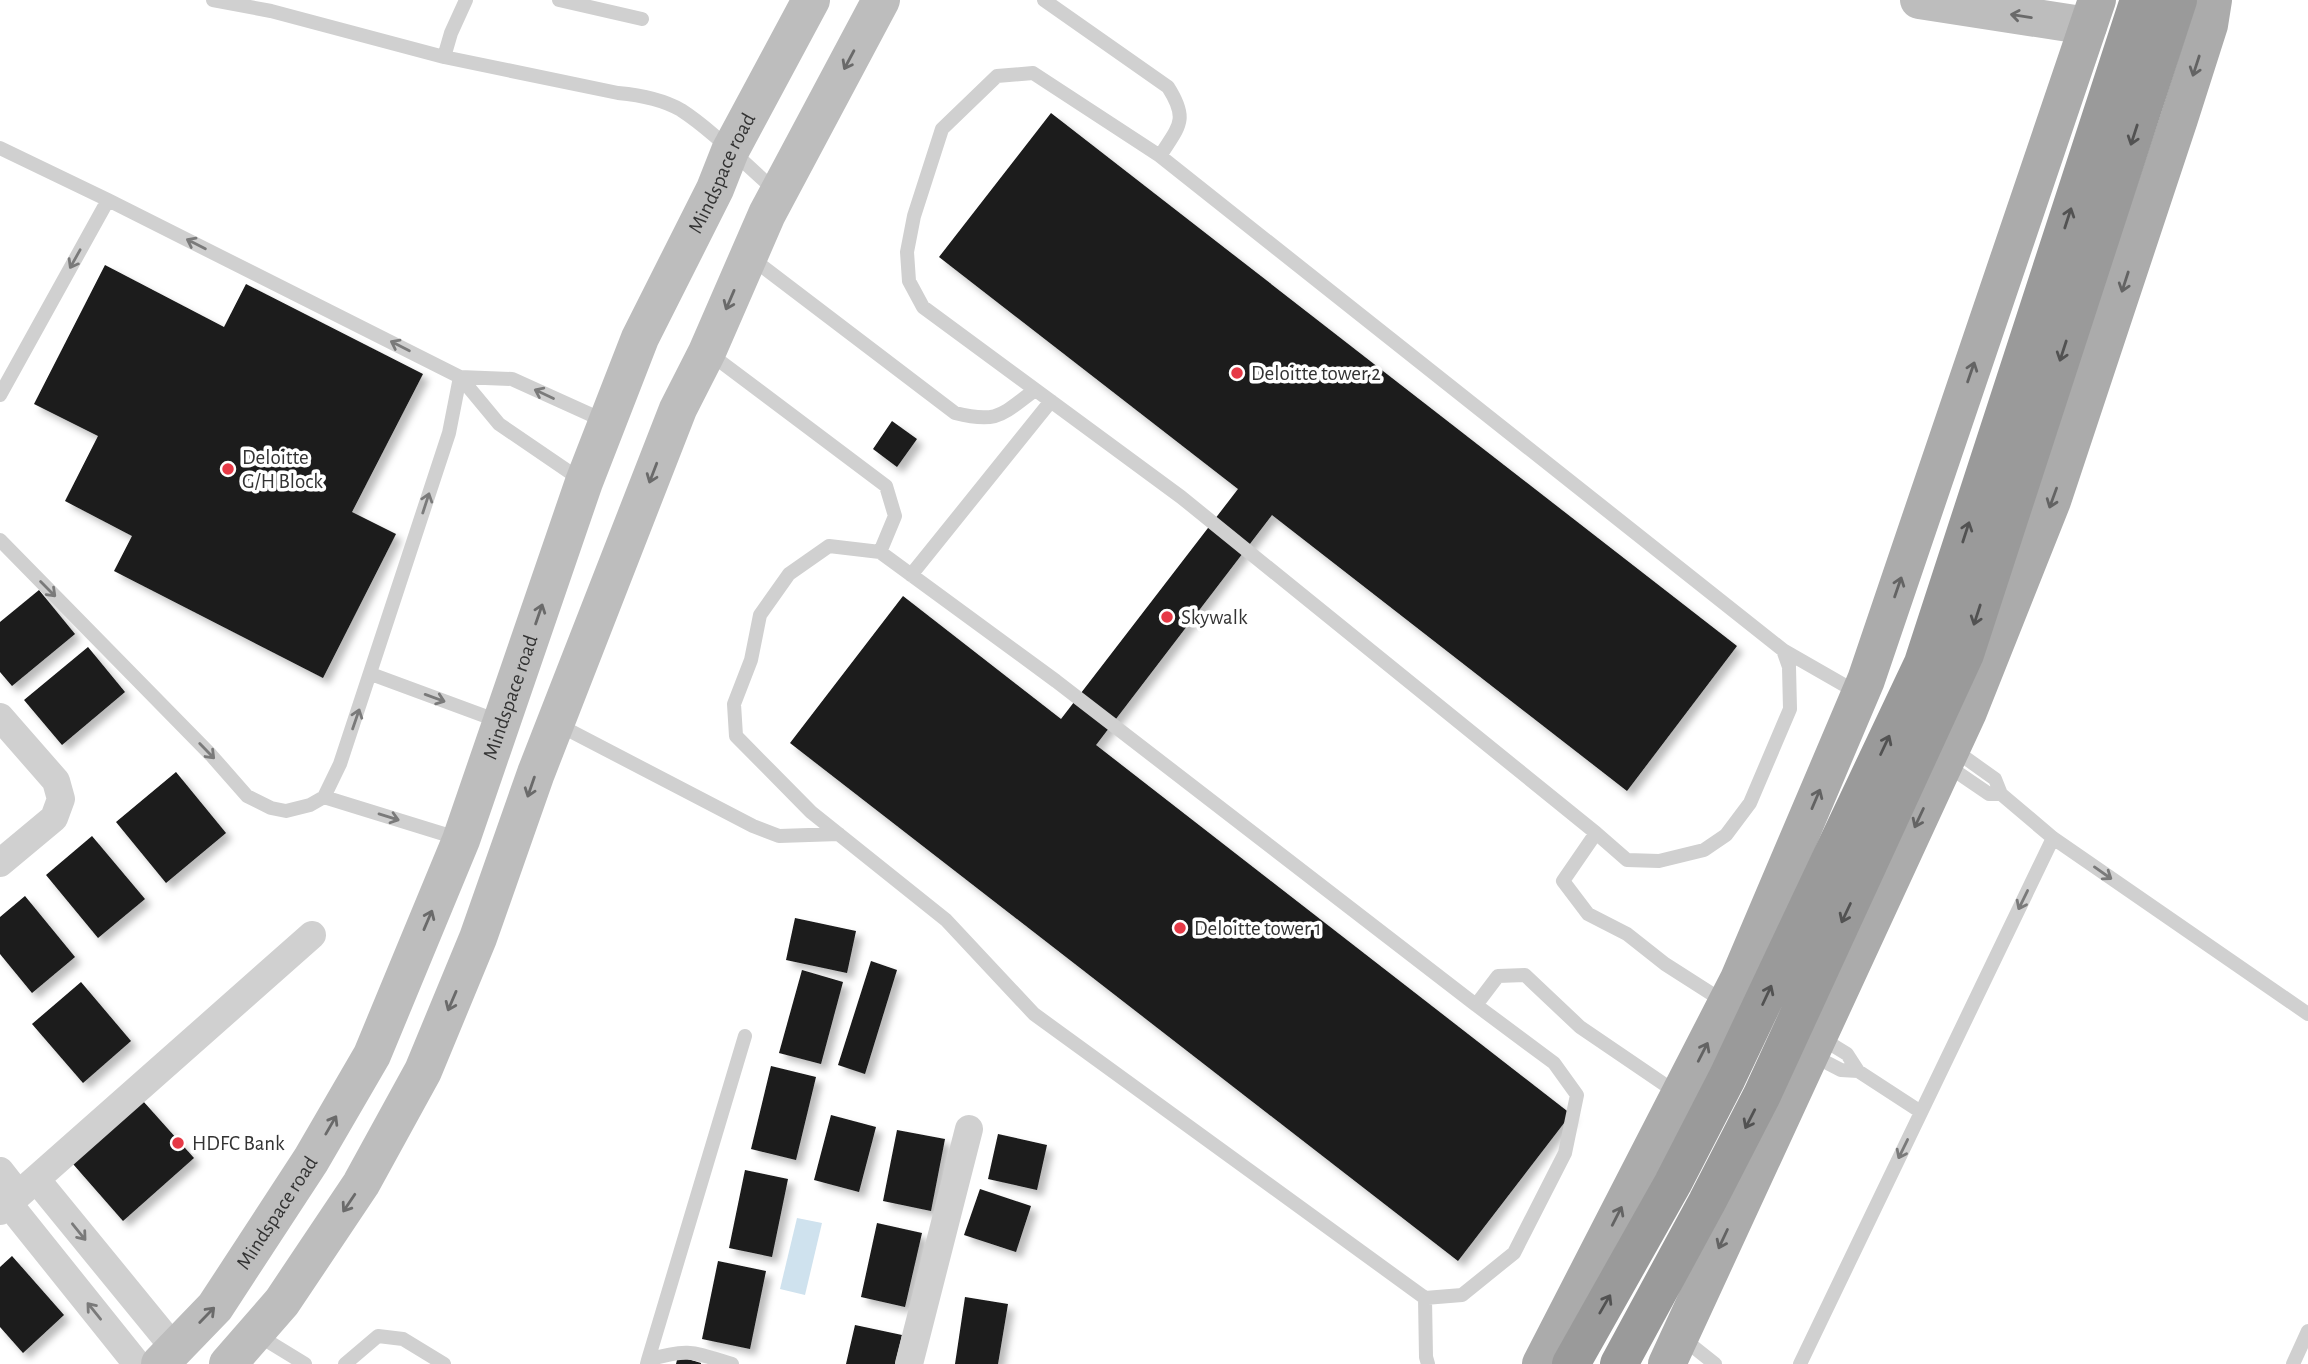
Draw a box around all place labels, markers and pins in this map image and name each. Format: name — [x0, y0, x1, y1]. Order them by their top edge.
place label: Deloitte tower 2 — [1251, 363, 1381, 384]
marker: Deloitte tower 2 — [1229, 365, 1245, 381]
place label: Deloitte G/H Block — [242, 447, 323, 492]
marker: Deloitte G/H Block — [220, 461, 236, 477]
place label: Skywalk — [1181, 607, 1248, 628]
marker: Skywalk — [1159, 609, 1175, 625]
place label: Deloitte tower 1 — [1194, 918, 1322, 939]
marker: Deloitte tower 1 — [1172, 920, 1188, 936]
place label: HDFC Bank — [192, 1133, 285, 1154]
marker: HDFC Bank — [170, 1135, 186, 1151]

